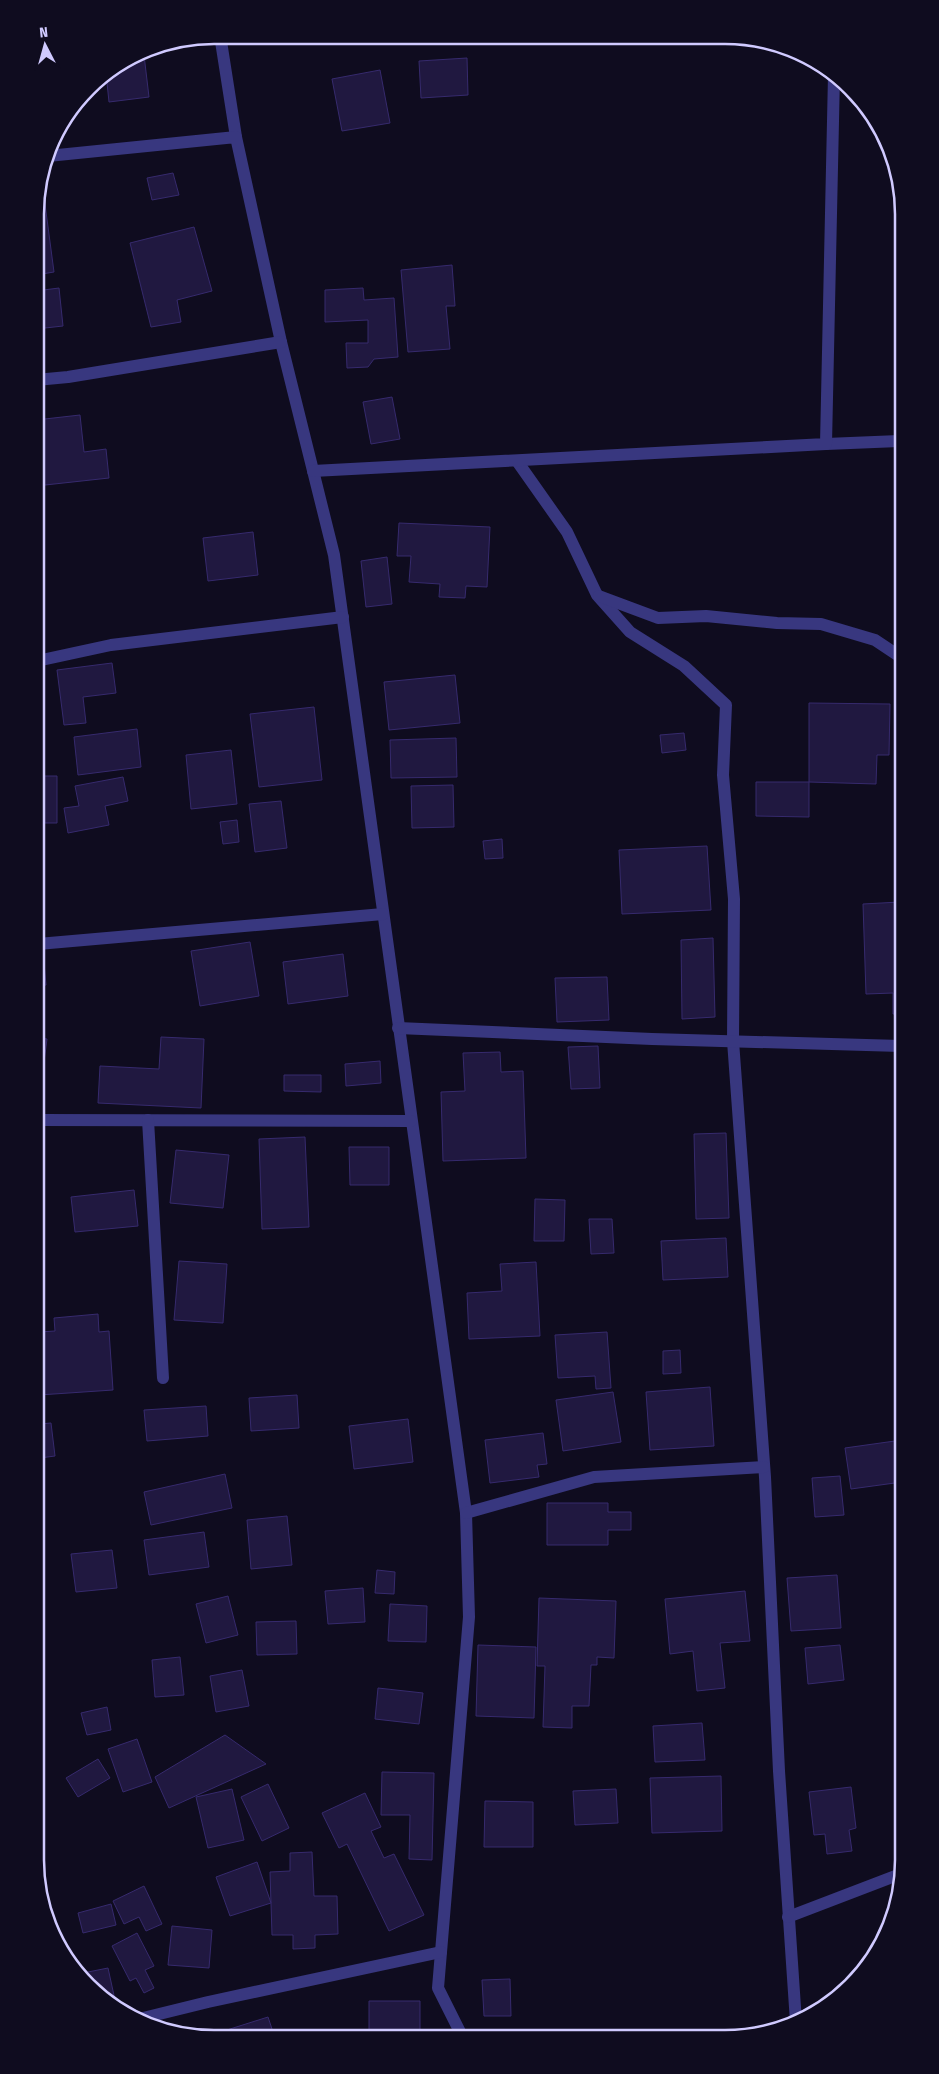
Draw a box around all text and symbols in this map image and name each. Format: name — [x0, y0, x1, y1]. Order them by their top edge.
north arrow — [20, 20, 70, 70]
text: N — [39, 24, 49, 41]

